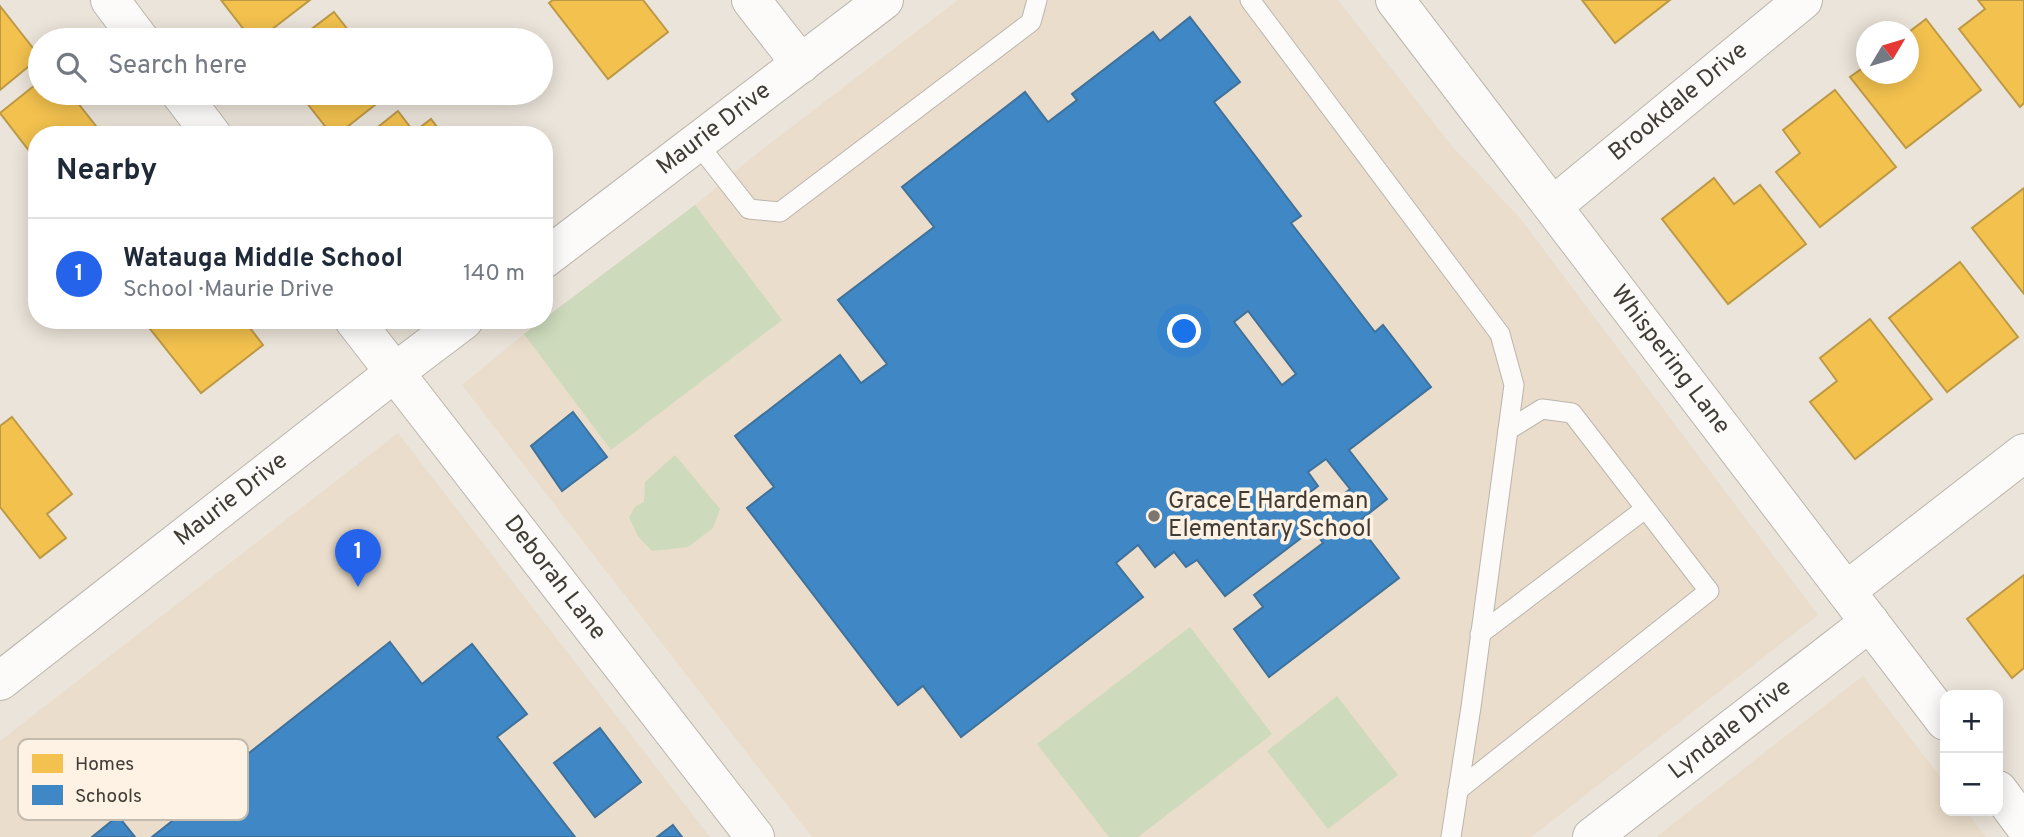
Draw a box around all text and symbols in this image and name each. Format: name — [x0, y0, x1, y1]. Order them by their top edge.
north arrow — [1856, 21, 1919, 84]
search box — [28, 28, 553, 105]
street label: Brookdale Drive — [1603, 36, 1755, 168]
icon: search — [52, 48, 90, 86]
text: Search here — [108, 50, 247, 83]
street label: Maurie Drive — [651, 76, 777, 182]
text: Nearby — [56, 153, 157, 190]
text: Watauga Middle School — [123, 243, 403, 276]
text: 1 — [74, 260, 84, 289]
text: 140 m — [463, 260, 525, 289]
text: School · Maurie Drive — [123, 276, 334, 305]
street label: Whispering Lane — [1603, 280, 1736, 441]
your location — [1167, 314, 1201, 348]
street label: Maurie Drive — [169, 446, 294, 554]
place label: Grace E Hardeman Elementary School — [1168, 487, 1372, 545]
marker: Grace E Hardeman Elementary School — [1146, 508, 1162, 524]
street label: Deborah Lane — [497, 510, 612, 647]
pin: 1 — [335, 529, 381, 587]
street label: Lyndale Drive — [1663, 673, 1798, 787]
map controls — [1940, 690, 2003, 816]
button: + — [1940, 690, 2003, 753]
legend — [18, 739, 248, 820]
text: Homes — [75, 753, 134, 777]
button: − — [1940, 753, 2003, 816]
text: Schools — [75, 785, 142, 809]

